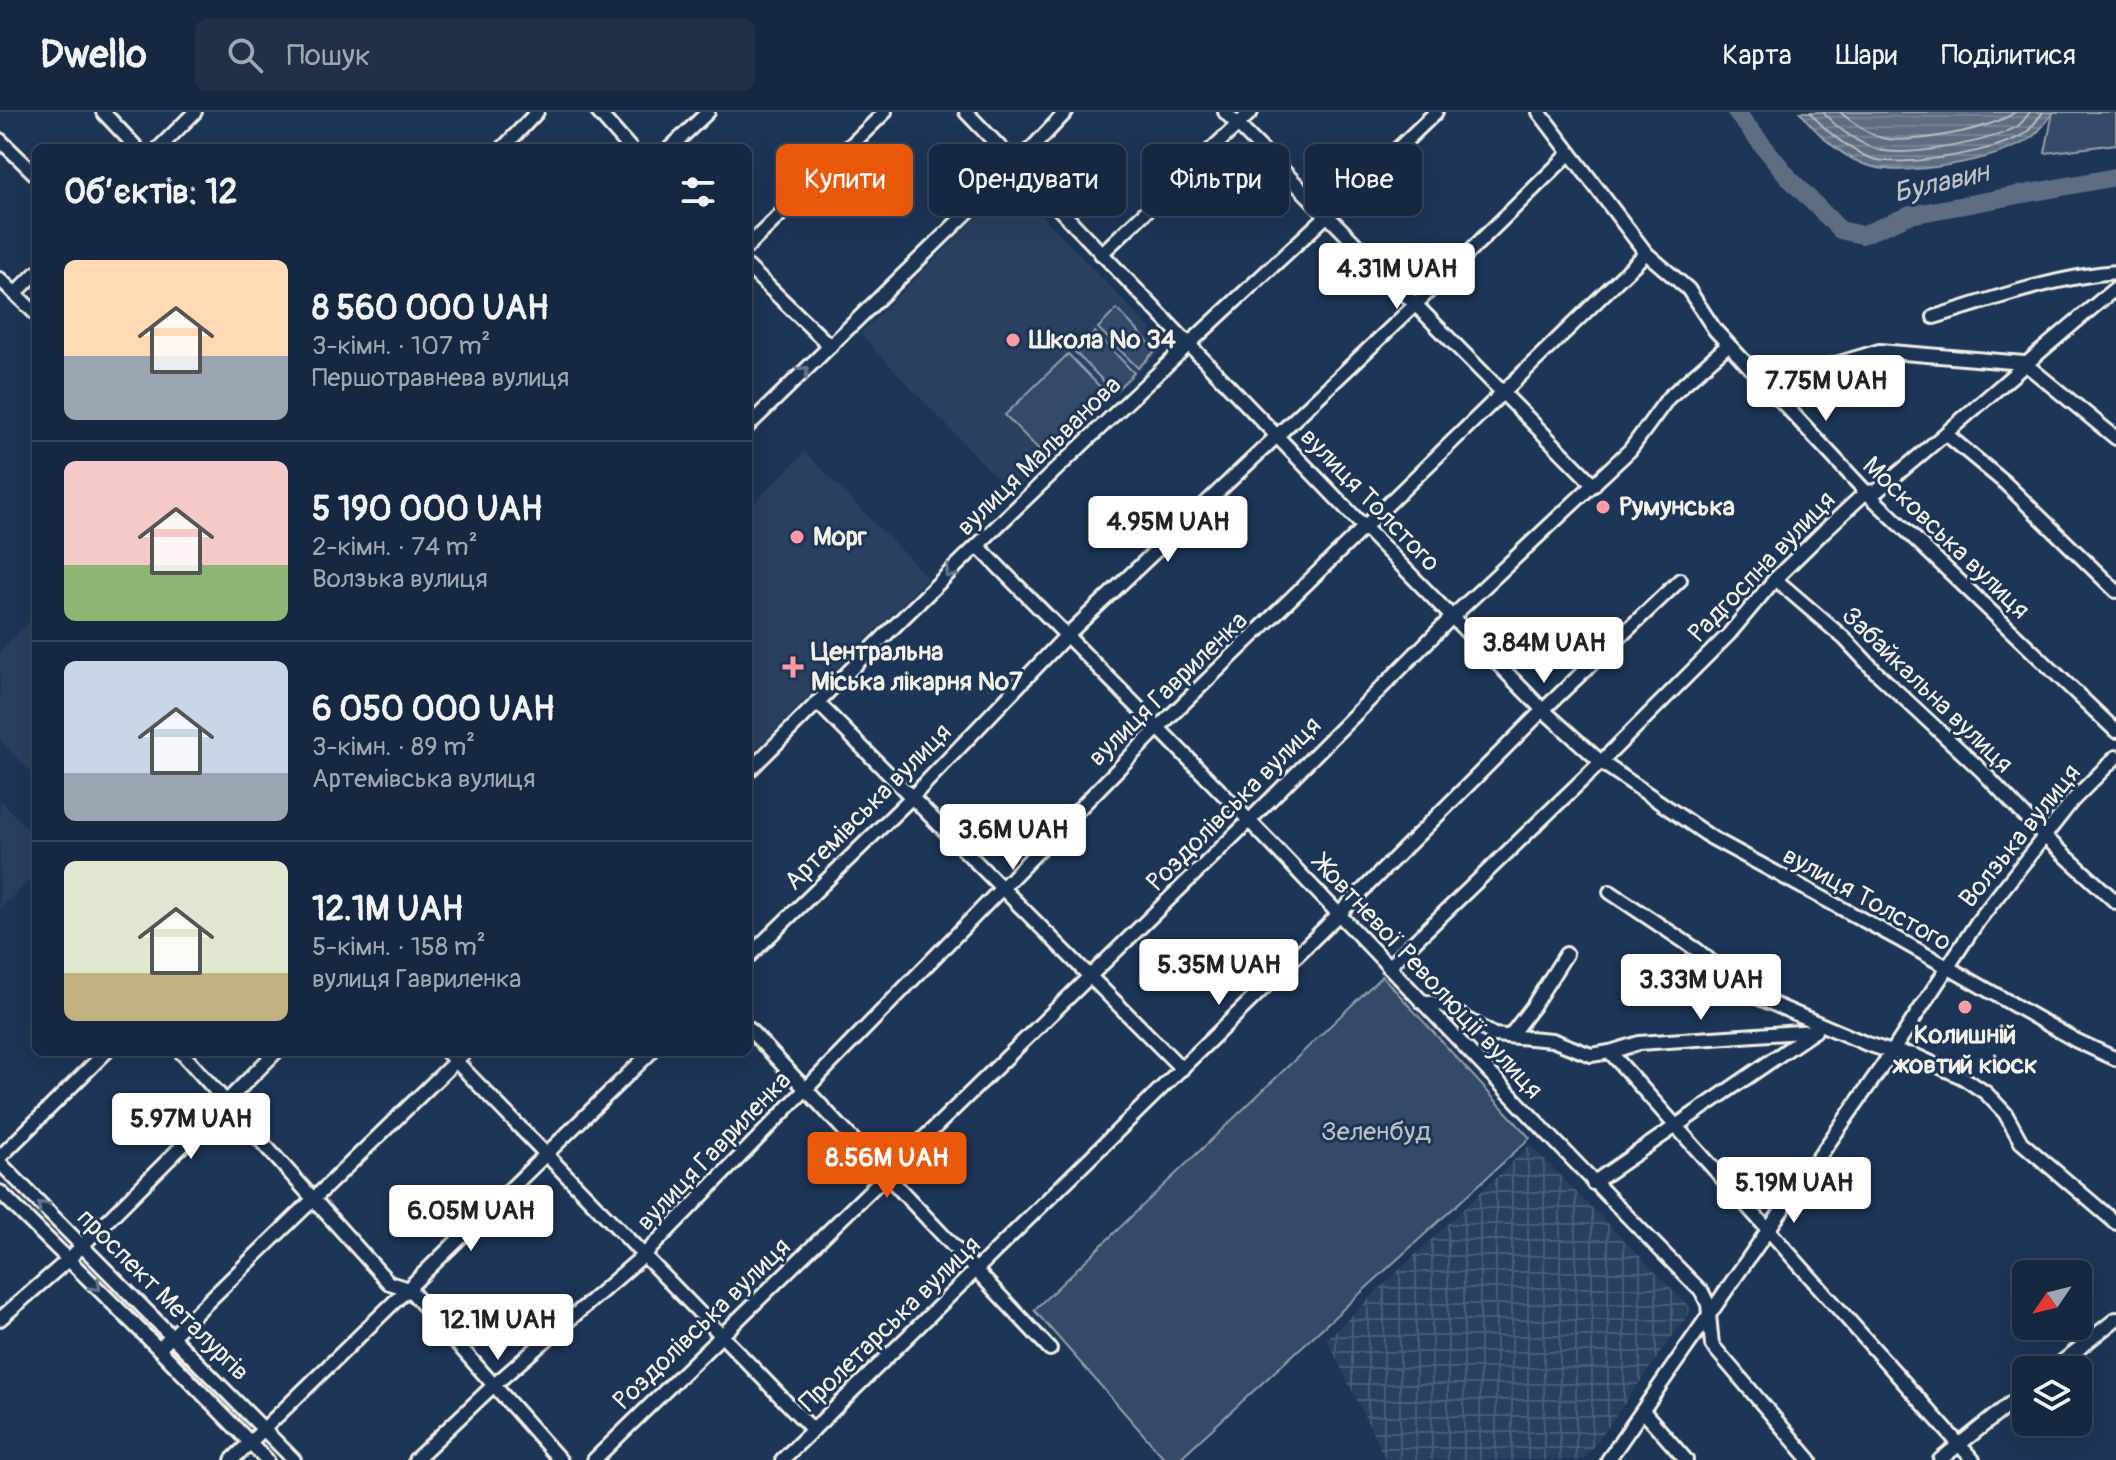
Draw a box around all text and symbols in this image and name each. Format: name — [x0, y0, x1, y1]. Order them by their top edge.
search box — [195, 19, 755, 91]
text: Dwello — [40, 31, 147, 79]
icon: search — [223, 33, 267, 77]
text: Пошук — [287, 37, 370, 74]
text: Карта — [1722, 38, 1792, 73]
text: Шари — [1836, 38, 1897, 73]
text: Поділитися — [1941, 38, 2076, 73]
chip: Купити — [776, 144, 913, 216]
chip: Орендувати — [929, 144, 1126, 216]
chip: Фільтри — [1142, 144, 1289, 216]
chip: Нове — [1305, 144, 1422, 216]
water label: Булавин — [1890, 154, 1995, 211]
icon: filters — [676, 170, 720, 214]
text: Об’єктів: 12 — [64, 171, 238, 214]
pin: 4.31M UAH — [1305, 243, 1489, 311]
text: 4.31M UAH — [1337, 253, 1457, 285]
text: 8 560 000 UAH — [312, 287, 548, 330]
icon: home — [128, 292, 224, 388]
place label: Школа № 34 — [1028, 324, 1176, 356]
text: 3-кімн. · 107 m² — [312, 330, 490, 362]
marker: Школа № 34 — [1004, 331, 1022, 349]
pin: 7.75M UAH — [1734, 355, 1918, 423]
text: Першотравнева вулиця — [312, 362, 569, 394]
text: 7.75M UAH — [1765, 365, 1887, 397]
one-way arrow — [794, 367, 809, 381]
street label: вулиця Мальванова — [950, 369, 1128, 543]
street label: вулиця Толстого — [1293, 421, 1447, 579]
street label: Московська вулиця — [1856, 450, 2036, 626]
street label: Радгоспна вулиця — [1682, 485, 1842, 649]
text: 5 190 000 UAH — [312, 488, 542, 531]
place label: Румунська — [1619, 491, 1735, 523]
icon: home — [128, 493, 224, 589]
pin: 4.95M UAH — [1076, 496, 1260, 564]
marker: Румунська — [1594, 498, 1612, 516]
text: 4.95M UAH — [1106, 506, 1230, 538]
place label: Морг — [813, 521, 868, 553]
marker: Морг — [788, 528, 806, 546]
text: 2-кімн. · 74 m² — [312, 531, 478, 563]
text: Волзька вулиця — [312, 563, 488, 595]
one-way arrow — [945, 563, 959, 578]
street label: Забайкальна вулиця — [1835, 600, 2019, 780]
street label: вулиця Гавриленка — [1082, 605, 1254, 773]
pin: 3.84M UAH — [1452, 617, 1636, 685]
text: 3.84M UAH — [1482, 627, 1606, 659]
place label: Центральна Міська лікарня №7 — [811, 636, 1023, 698]
marker: Центральна Міська лікарня №7 — [782, 656, 804, 678]
text: 6 050 000 UAH — [312, 688, 555, 731]
icon: home — [128, 693, 224, 789]
street label: Роздолівська вулиця — [1140, 710, 1328, 898]
street label: Артемівська вулиця — [778, 717, 958, 897]
text: 3-кімн. · 89 m² — [312, 731, 475, 763]
street label: Волзька вулиця — [1952, 758, 2088, 914]
text: Артемівська вулиця — [312, 763, 536, 795]
pin: 3.6M UAH — [930, 804, 1096, 872]
text: 3.6M UAH — [958, 814, 1068, 846]
street label: вулиця Толстого — [1777, 839, 1957, 959]
street label: Жовтневої Революції вулиця — [1304, 845, 1549, 1106]
text: 12.1M UAH — [312, 888, 463, 931]
icon: home — [128, 893, 224, 989]
text: 5-кімн. · 158 m² — [312, 931, 486, 963]
pin: 5.35M UAH — [1127, 939, 1311, 1007]
text: 5.35M UAH — [1157, 949, 1281, 981]
pin: 3.33M UAH — [1609, 954, 1793, 1022]
text: вулиця Гавриленка — [312, 963, 521, 995]
text: 3.33M UAH — [1639, 964, 1763, 996]
marker: Колишній жовтий кіоск — [1956, 998, 1974, 1016]
place label: Колишній жовтий кіоск — [1892, 1019, 2037, 1081]
street label: вулиця Гавриленка — [630, 1065, 798, 1237]
pin: 5.97M UAH — [99, 1093, 283, 1161]
text: 5.97M UAH — [130, 1103, 252, 1135]
park label: Зеленбуд — [1321, 1116, 1431, 1148]
pin: 8.56M UAH — [795, 1132, 979, 1200]
text: 8.56M UAH — [826, 1142, 948, 1174]
pin: 5.19M UAH — [1702, 1157, 1886, 1225]
text: 5.19M UAH — [1735, 1167, 1853, 1199]
pin: 6.05M UAH — [379, 1185, 563, 1253]
text: 6.05M UAH — [407, 1195, 535, 1227]
one-way arrow — [37, 1200, 51, 1215]
street label: проспект Металургів — [70, 1202, 256, 1388]
street label: Пролетарська вулиця — [793, 1229, 987, 1419]
street label: Роздолівська вулиця — [607, 1231, 797, 1417]
north arrow — [2012, 1260, 2092, 1340]
map controls — [2012, 1260, 2092, 1436]
one-way arrow — [87, 1276, 101, 1291]
pin: 12.1M UAH — [406, 1294, 590, 1362]
text: 12.1M UAH — [440, 1304, 556, 1336]
button: layers — [2012, 1356, 2092, 1436]

